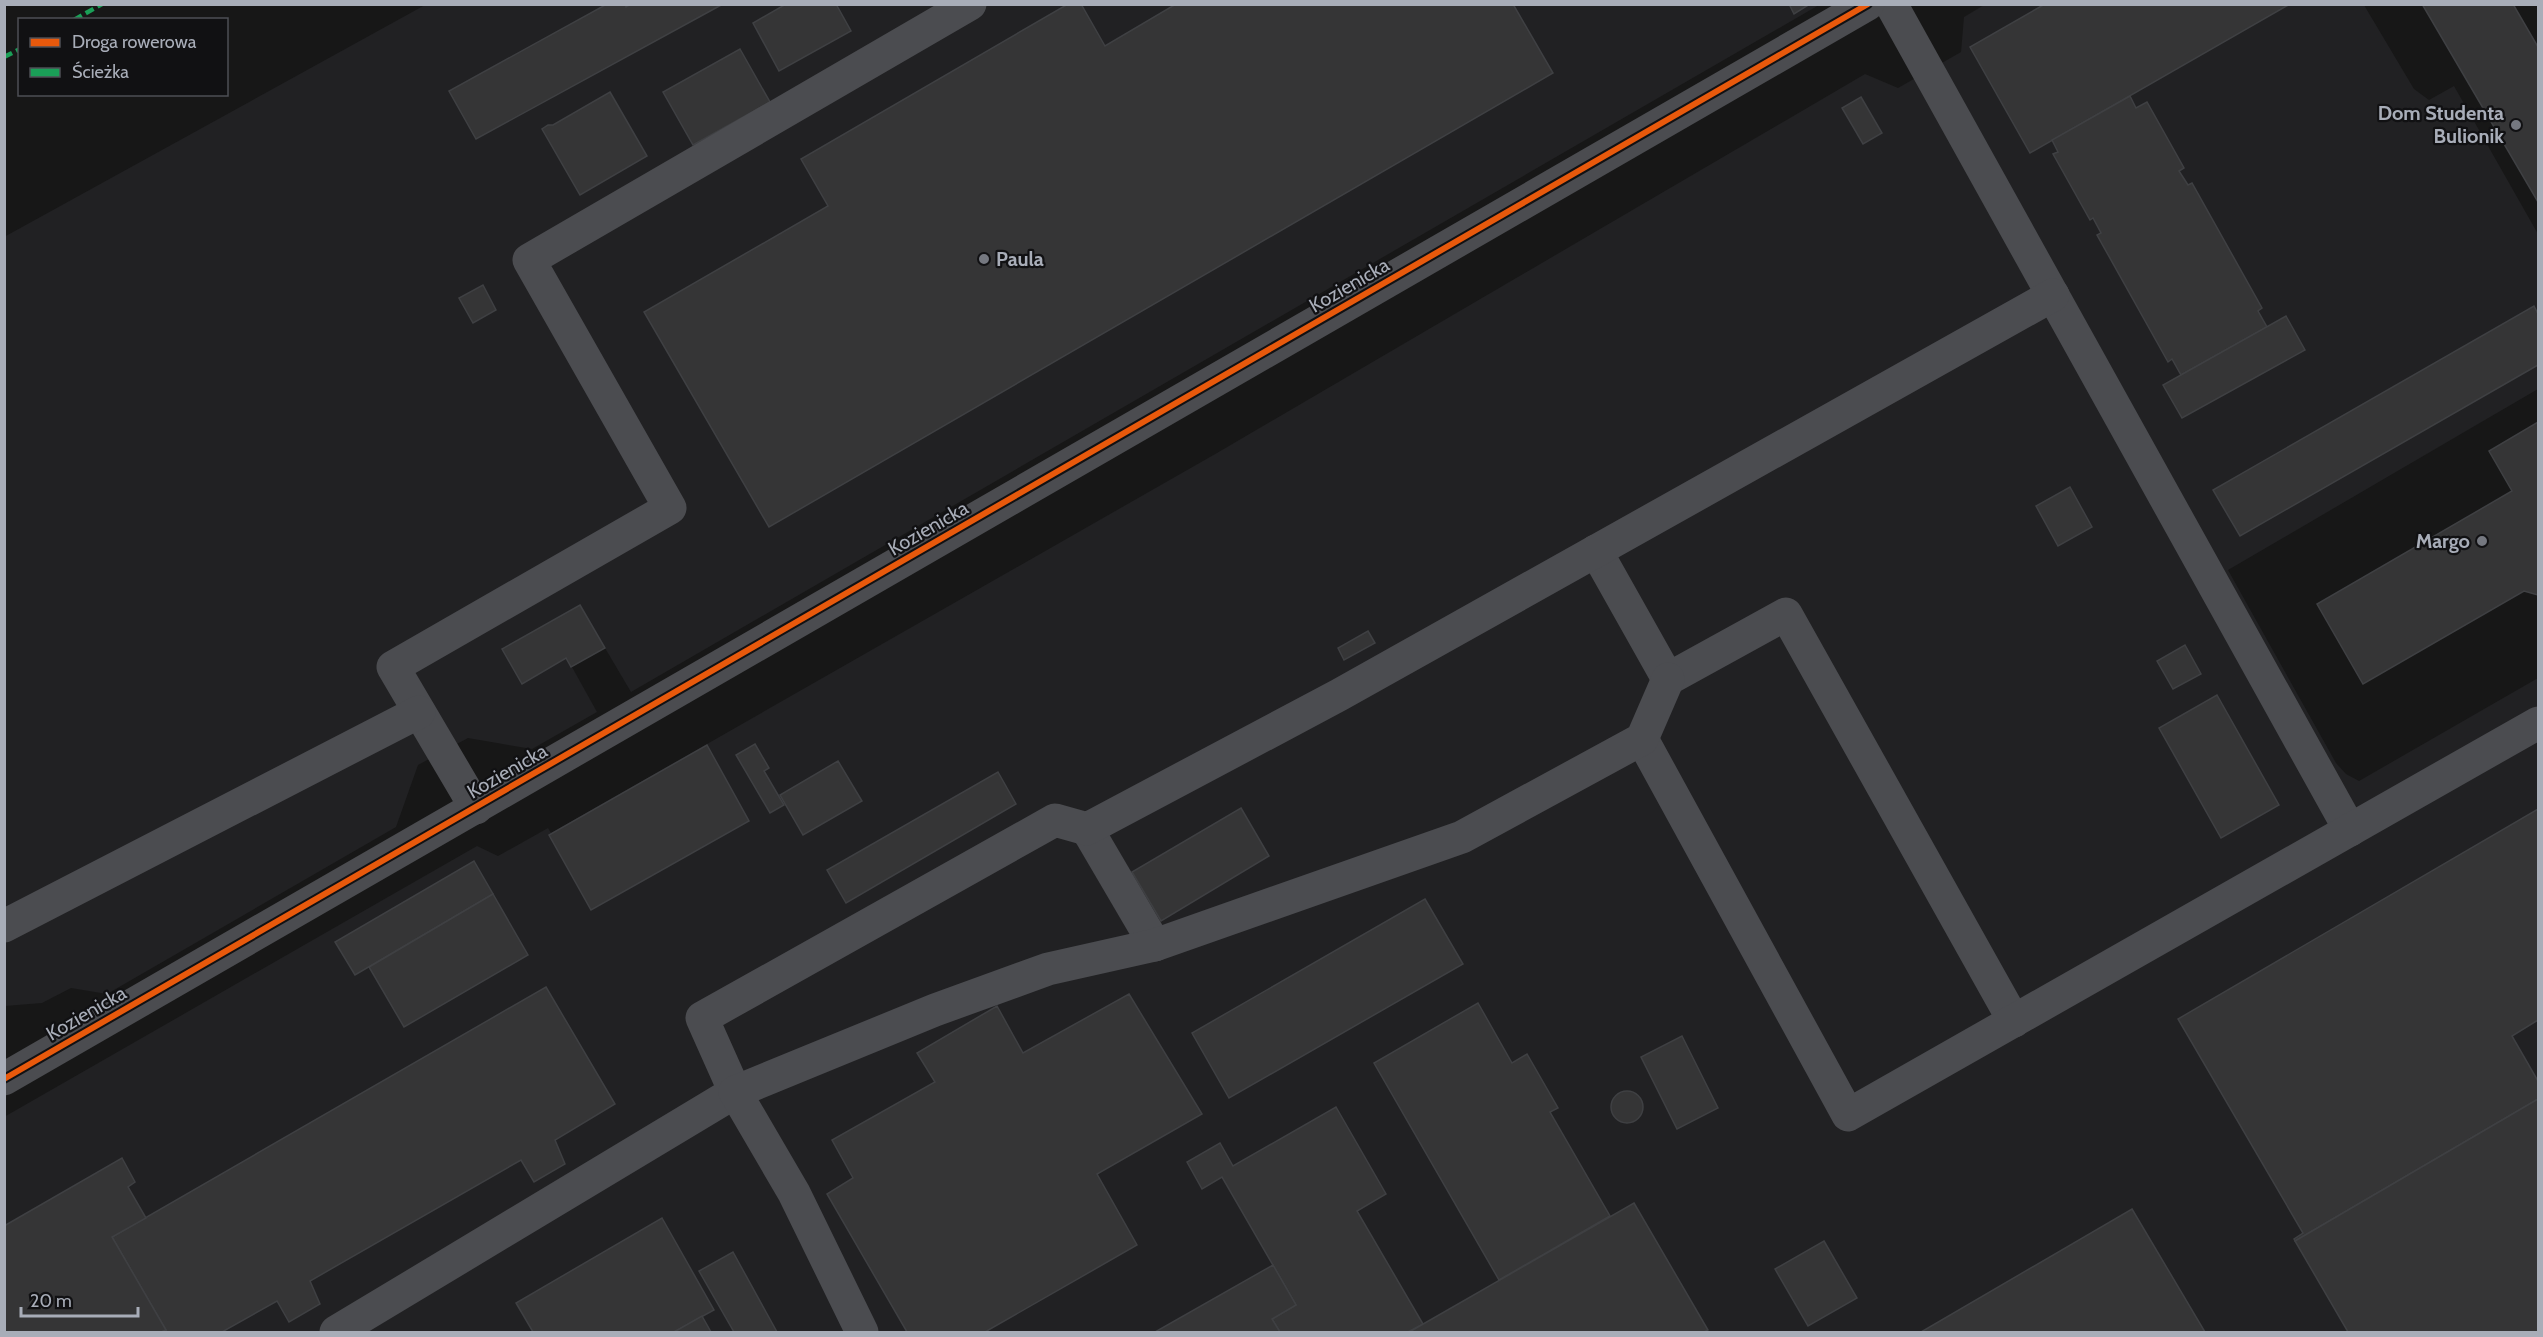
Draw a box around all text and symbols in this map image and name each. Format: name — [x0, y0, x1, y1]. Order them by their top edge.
legend — [18, 18, 228, 96]
text: Droga rowerowa — [72, 31, 197, 53]
text: Ścieżka — [72, 61, 129, 83]
place label: Dom Studenta Bulionik — [2378, 101, 2504, 148]
marker: Dom Studenta Bulionik — [2509, 118, 2523, 132]
place label: Paula — [996, 247, 1044, 271]
marker: Paula — [977, 252, 991, 266]
street label: Kozienicka — [1305, 252, 1394, 317]
street label: Kozienicka — [884, 495, 973, 560]
place label: Margo — [2416, 529, 2470, 553]
marker: Margo — [2475, 534, 2489, 548]
street label: Kozienicka — [463, 738, 552, 803]
street label: Kozienicka — [42, 980, 131, 1045]
scale bar — [21, 1280, 138, 1318]
text: 20 m — [30, 1290, 72, 1312]

